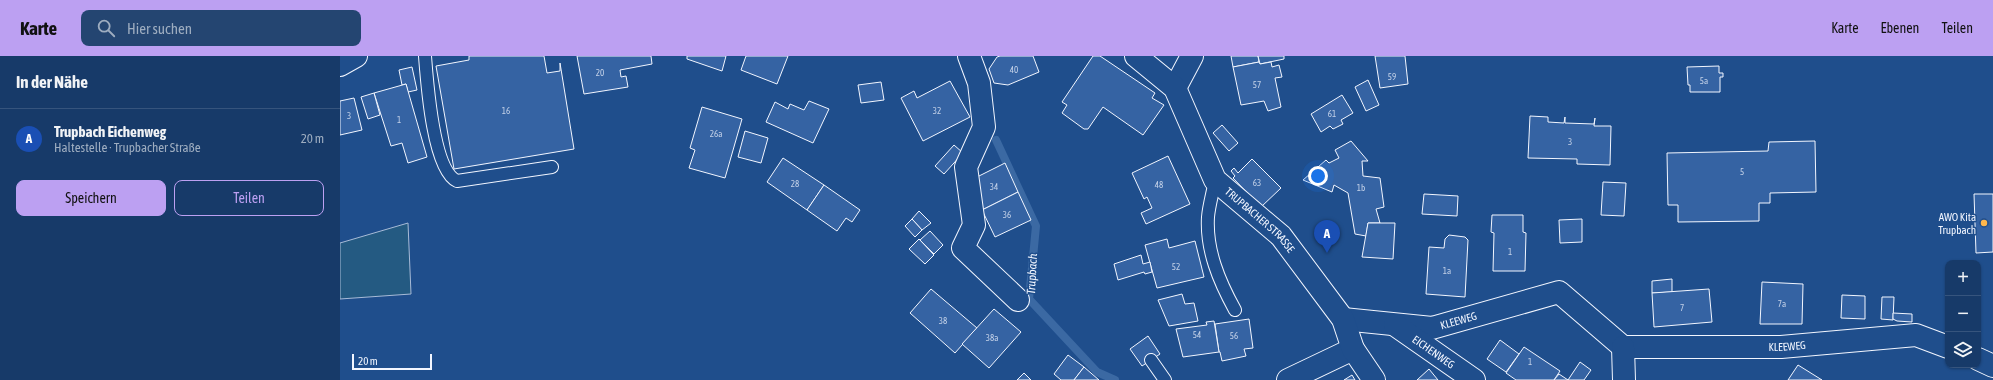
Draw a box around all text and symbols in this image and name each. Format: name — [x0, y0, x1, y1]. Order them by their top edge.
search box — [81, 10, 361, 46]
text: Karte — [20, 17, 57, 39]
icon: search — [95, 17, 117, 39]
text: Hier suchen — [127, 20, 192, 37]
text: Karte — [1831, 20, 1858, 36]
text: Ebenen — [1880, 20, 1919, 36]
text: Teilen — [1941, 20, 1973, 36]
house number: 40 — [1010, 65, 1018, 75]
house number: 20 — [596, 68, 604, 78]
text: In der Nähe — [16, 72, 88, 92]
house number: 59 — [1388, 72, 1396, 82]
house number: 5a — [1700, 76, 1708, 86]
house number: 57 — [1253, 80, 1261, 90]
house number: 16 — [502, 106, 510, 116]
house number: 32 — [933, 106, 941, 116]
house number: 61 — [1328, 109, 1336, 119]
house number: 3 — [347, 111, 351, 121]
house number: 1 — [397, 115, 401, 125]
text: Trupbach Eichenweg — [54, 123, 166, 140]
house number: 26a — [710, 129, 722, 139]
text: A — [26, 131, 32, 146]
text: 20 m — [301, 131, 324, 146]
house number: 3 — [1568, 137, 1572, 147]
text: Haltestelle · Trupbacher Straße — [54, 140, 201, 155]
your location — [1308, 166, 1328, 186]
house number: 5 — [1740, 167, 1744, 177]
house number: 63 — [1253, 178, 1261, 188]
house number: 28 — [791, 179, 799, 189]
button: Speichern — [16, 180, 166, 216]
button: Teilen — [174, 180, 324, 216]
house number: 48 — [1155, 180, 1163, 190]
house number: 34 — [990, 182, 998, 192]
house number: 1b — [1357, 183, 1365, 193]
street label: TRUPBACHER STRASSE — [1223, 185, 1297, 255]
house number: 36 — [1003, 210, 1011, 220]
place label: AWO Kita Trupbach — [1938, 211, 1976, 236]
marker: AWO Kita Trupbach — [1979, 218, 1989, 228]
pin: A — [1314, 220, 1340, 253]
house number: 1 — [1508, 247, 1512, 257]
water label: Trupbach — [1024, 253, 1040, 295]
map controls — [1945, 260, 1981, 368]
button: + — [1945, 260, 1981, 296]
house number: 52 — [1172, 262, 1180, 272]
house number: 1a — [1443, 266, 1451, 276]
button: − — [1945, 296, 1981, 332]
house number: 7a — [1778, 299, 1786, 309]
house number: 7 — [1680, 303, 1684, 313]
street label: KLEEWEG — [1439, 310, 1478, 331]
house number: 38 — [939, 316, 947, 326]
house number: 54 — [1193, 330, 1201, 340]
house number: 56 — [1230, 331, 1238, 341]
button: layers — [1945, 332, 1981, 368]
house number: 38a — [986, 333, 998, 343]
street label: EICHENWEG — [1410, 333, 1457, 371]
street label: KLEEWEG — [1768, 339, 1807, 353]
scale bar — [352, 352, 432, 371]
text: 20 m — [358, 355, 378, 367]
house number: 1 — [1528, 357, 1532, 367]

